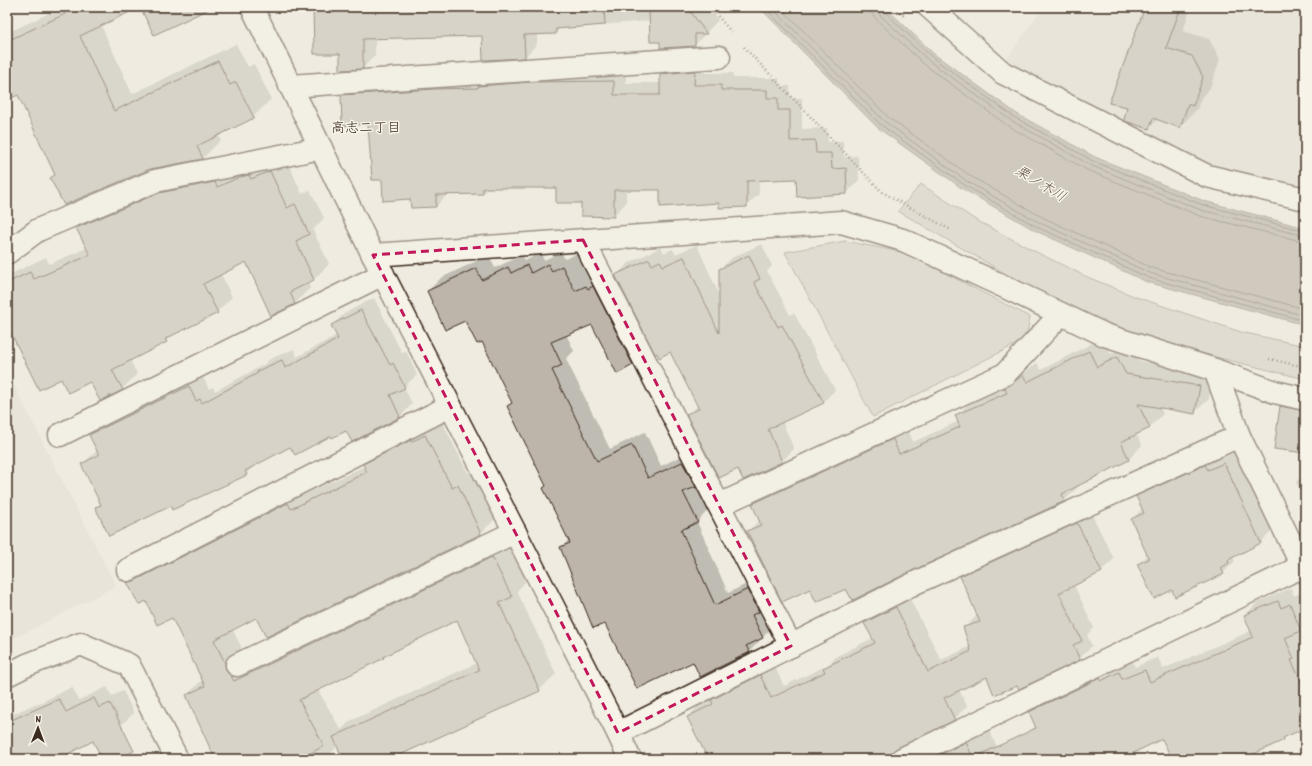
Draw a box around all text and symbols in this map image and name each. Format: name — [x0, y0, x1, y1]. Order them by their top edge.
district label: 高志二丁目 — [331, 119, 401, 139]
water label: 栗ノ木川 — [1011, 162, 1069, 208]
north arrow — [18, 708, 58, 748]
text: N — [35, 712, 42, 728]

